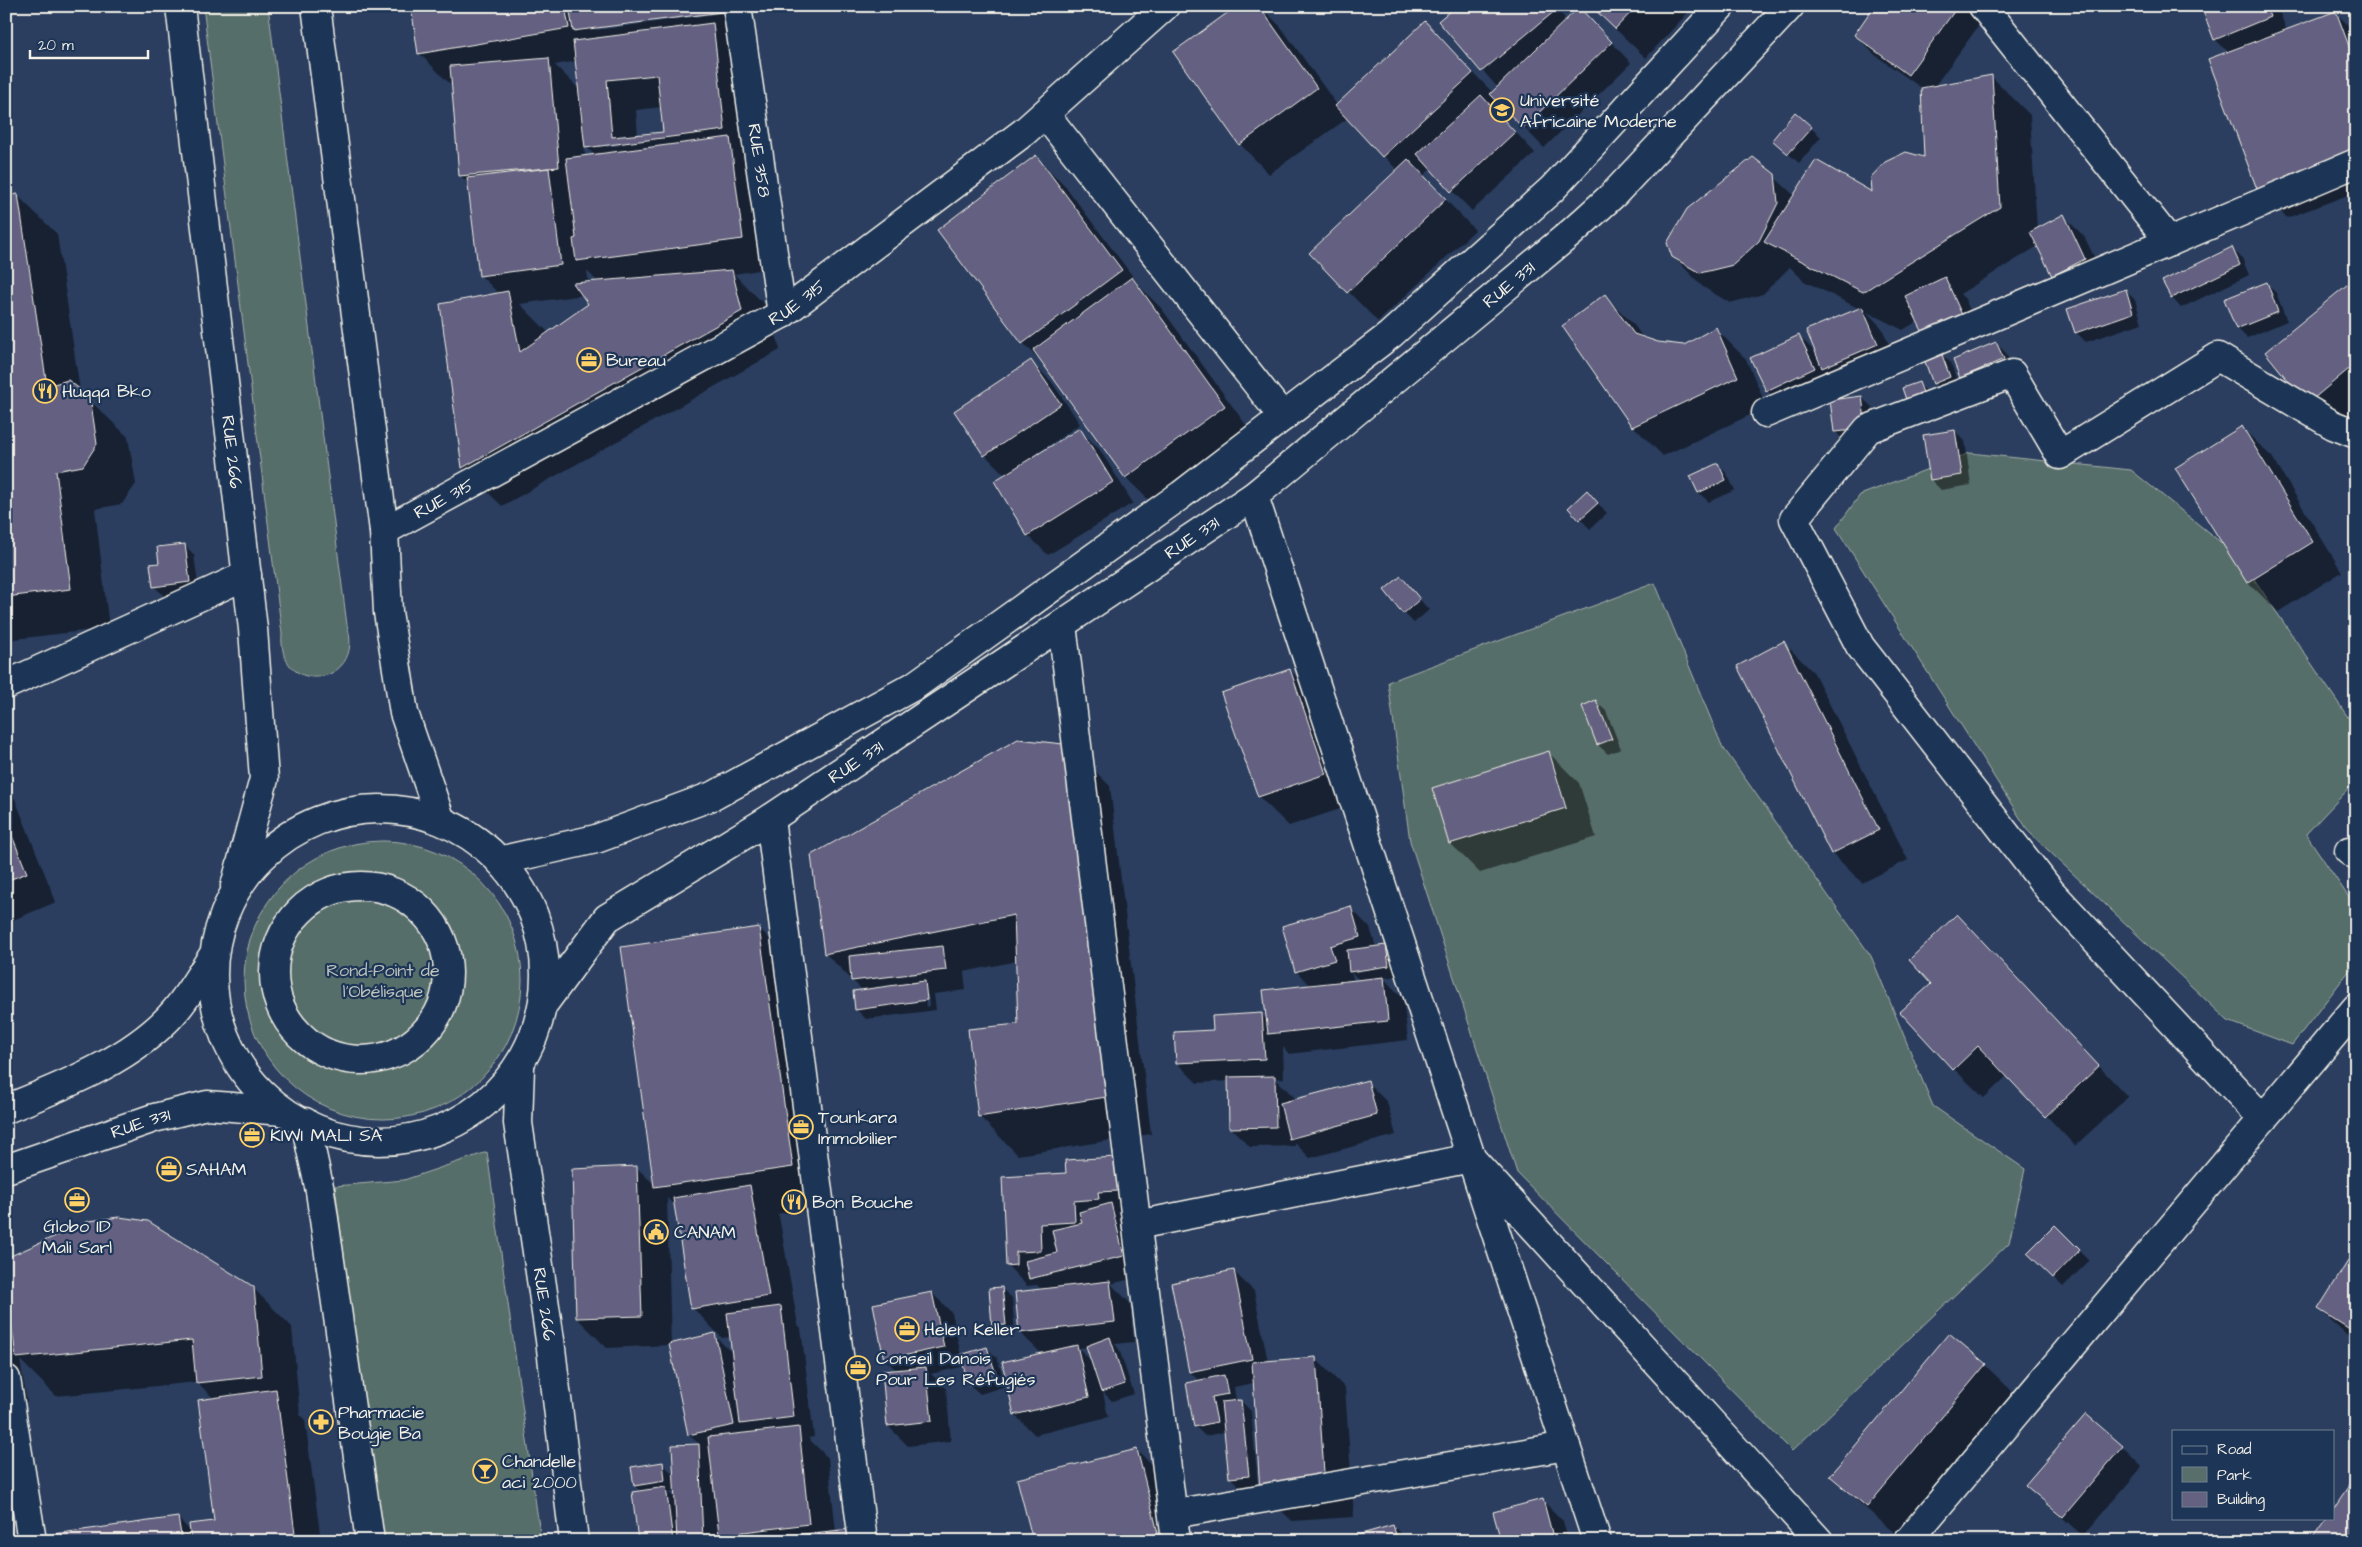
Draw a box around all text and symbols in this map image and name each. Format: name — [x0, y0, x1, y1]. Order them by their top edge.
scale bar — [30, 28, 148, 60]
text: 20 m — [38, 35, 74, 56]
place label: Université Africaine Moderne — [1520, 88, 1677, 134]
school or university icon: Université Africaine Moderne — [1489, 97, 1515, 123]
street label: RUE 358 — [741, 122, 777, 199]
street label: RUE 331 — [1477, 256, 1541, 314]
street label: RUE 315 — [764, 273, 831, 332]
office icon: Bureau — [576, 347, 602, 373]
place label: Bureau — [606, 348, 666, 373]
restaurant icon: Huqqa Bko — [32, 378, 58, 404]
place label: Huqqa Bko — [62, 379, 151, 404]
street label: RUE 266 — [215, 414, 248, 490]
street label: RUE 315 — [409, 472, 479, 525]
street label: RUE 331 — [1159, 511, 1224, 566]
street label: RUE 331 — [823, 735, 888, 790]
park label: Rond-Point de l'Obélisque — [326, 958, 440, 1004]
street label: RUE 331 — [107, 1102, 173, 1145]
place label: Tounkara Immobilier — [818, 1105, 897, 1151]
office icon: Tounkara Immobilier — [788, 1114, 814, 1140]
office icon: KIWI MALI SA — [239, 1122, 265, 1148]
place label: KIWI MALI SA — [270, 1123, 383, 1148]
office icon: SAHAM — [156, 1156, 182, 1182]
place label: SAHAM — [186, 1157, 247, 1182]
office icon: Globo ID Mali Sarl — [64, 1187, 90, 1213]
restaurant icon: Bon Bouche — [781, 1189, 807, 1215]
place label: Bon Bouche — [812, 1190, 913, 1215]
place label: Globo ID Mali Sarl — [42, 1214, 112, 1260]
public building icon: CANAM — [643, 1219, 669, 1245]
place label: CANAM — [674, 1220, 736, 1245]
street label: RUE 266 — [526, 1266, 562, 1342]
office icon: Helen Keller — [894, 1316, 920, 1342]
place label: Helen Keller — [924, 1317, 1019, 1342]
place label: Conseil Danois Pour Les Réfugiés — [876, 1346, 1036, 1393]
office icon: Conseil Danois Pour Les Réfugiés — [845, 1355, 871, 1381]
place label: Pharmacie Bougie Ba — [338, 1400, 425, 1447]
pharmacy icon: Pharmacie Bougie Ba — [308, 1409, 334, 1435]
legend — [2172, 1430, 2334, 1520]
text: Road — [2217, 1439, 2252, 1460]
place label: Chandelle aci 2000 — [502, 1449, 577, 1495]
bar icon: Chandelle aci 2000 — [472, 1458, 498, 1484]
text: Park — [2217, 1465, 2252, 1486]
text: Building — [2217, 1489, 2265, 1511]

